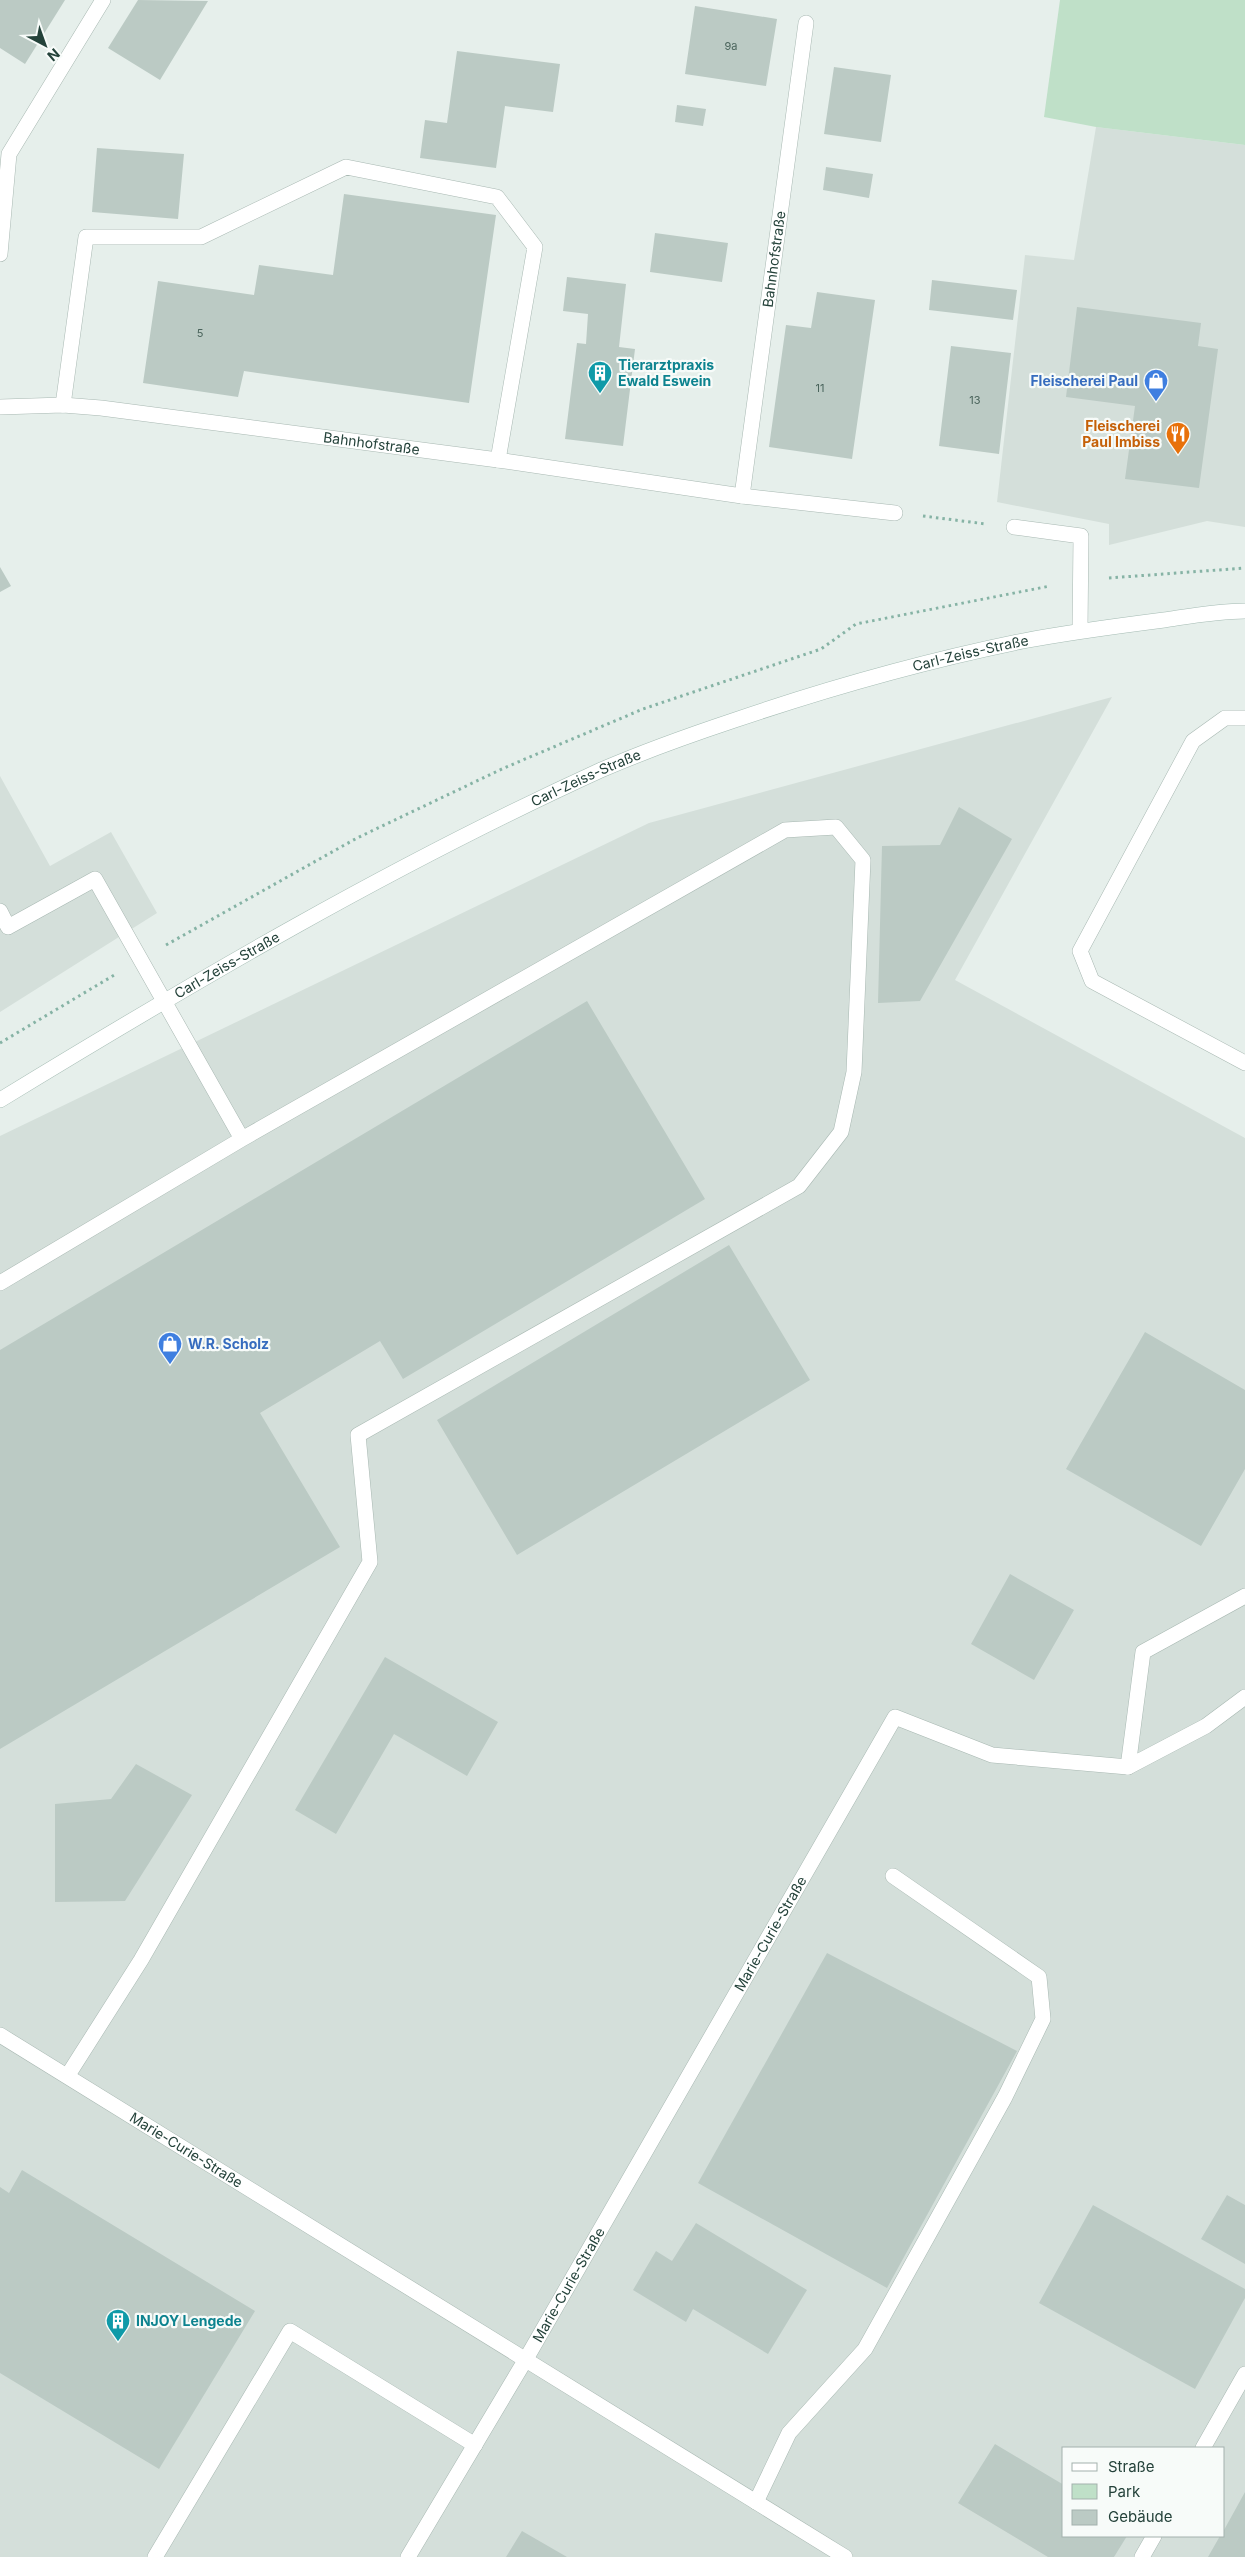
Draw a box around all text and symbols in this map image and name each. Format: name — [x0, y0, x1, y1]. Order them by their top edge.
north arrow — [20, 20, 70, 70]
house number: 9a — [725, 39, 738, 53]
text: N — [44, 45, 63, 65]
street label: Bahnhofstraße — [759, 210, 788, 308]
house number: 5 — [197, 326, 204, 340]
place label: Tierarztpraxis Ewald Eswein — [618, 356, 714, 389]
building icon: Tierarztpraxis Ewald Eswein — [587, 360, 613, 394]
shop icon: Fleischerei Paul — [1143, 368, 1169, 402]
place label: Fleischerei Paul — [1030, 372, 1138, 389]
house number: 11 — [816, 381, 824, 395]
house number: 13 — [969, 393, 981, 407]
place label: Fleischerei Paul Imbiss — [1082, 417, 1160, 450]
restaurant icon: Fleischerei Paul Imbiss — [1165, 421, 1191, 455]
street label: Bahnhofstraße — [322, 428, 421, 458]
street label: Carl-Zeiss-Straße — [910, 631, 1030, 674]
street label: Carl-Zeiss-Straße — [528, 746, 643, 810]
street label: Carl-Zeiss-Straße — [171, 928, 282, 1002]
shop icon: W.R. Scholz — [157, 1331, 183, 1365]
place label: W.R. Scholz — [188, 1335, 269, 1352]
street label: Marie-Curie-Straße — [730, 1873, 810, 1994]
street label: Marie-Curie-Straße — [127, 2108, 246, 2191]
street label: Marie-Curie-Straße — [529, 2224, 608, 2345]
building icon: INJOY Lengede — [105, 2308, 131, 2342]
place label: INJOY Lengede — [136, 2312, 242, 2329]
legend — [1062, 2447, 1225, 2537]
text: Straße — [1108, 2457, 1155, 2476]
text: Park — [1108, 2482, 1141, 2501]
text: Gebäude — [1108, 2507, 1173, 2526]

